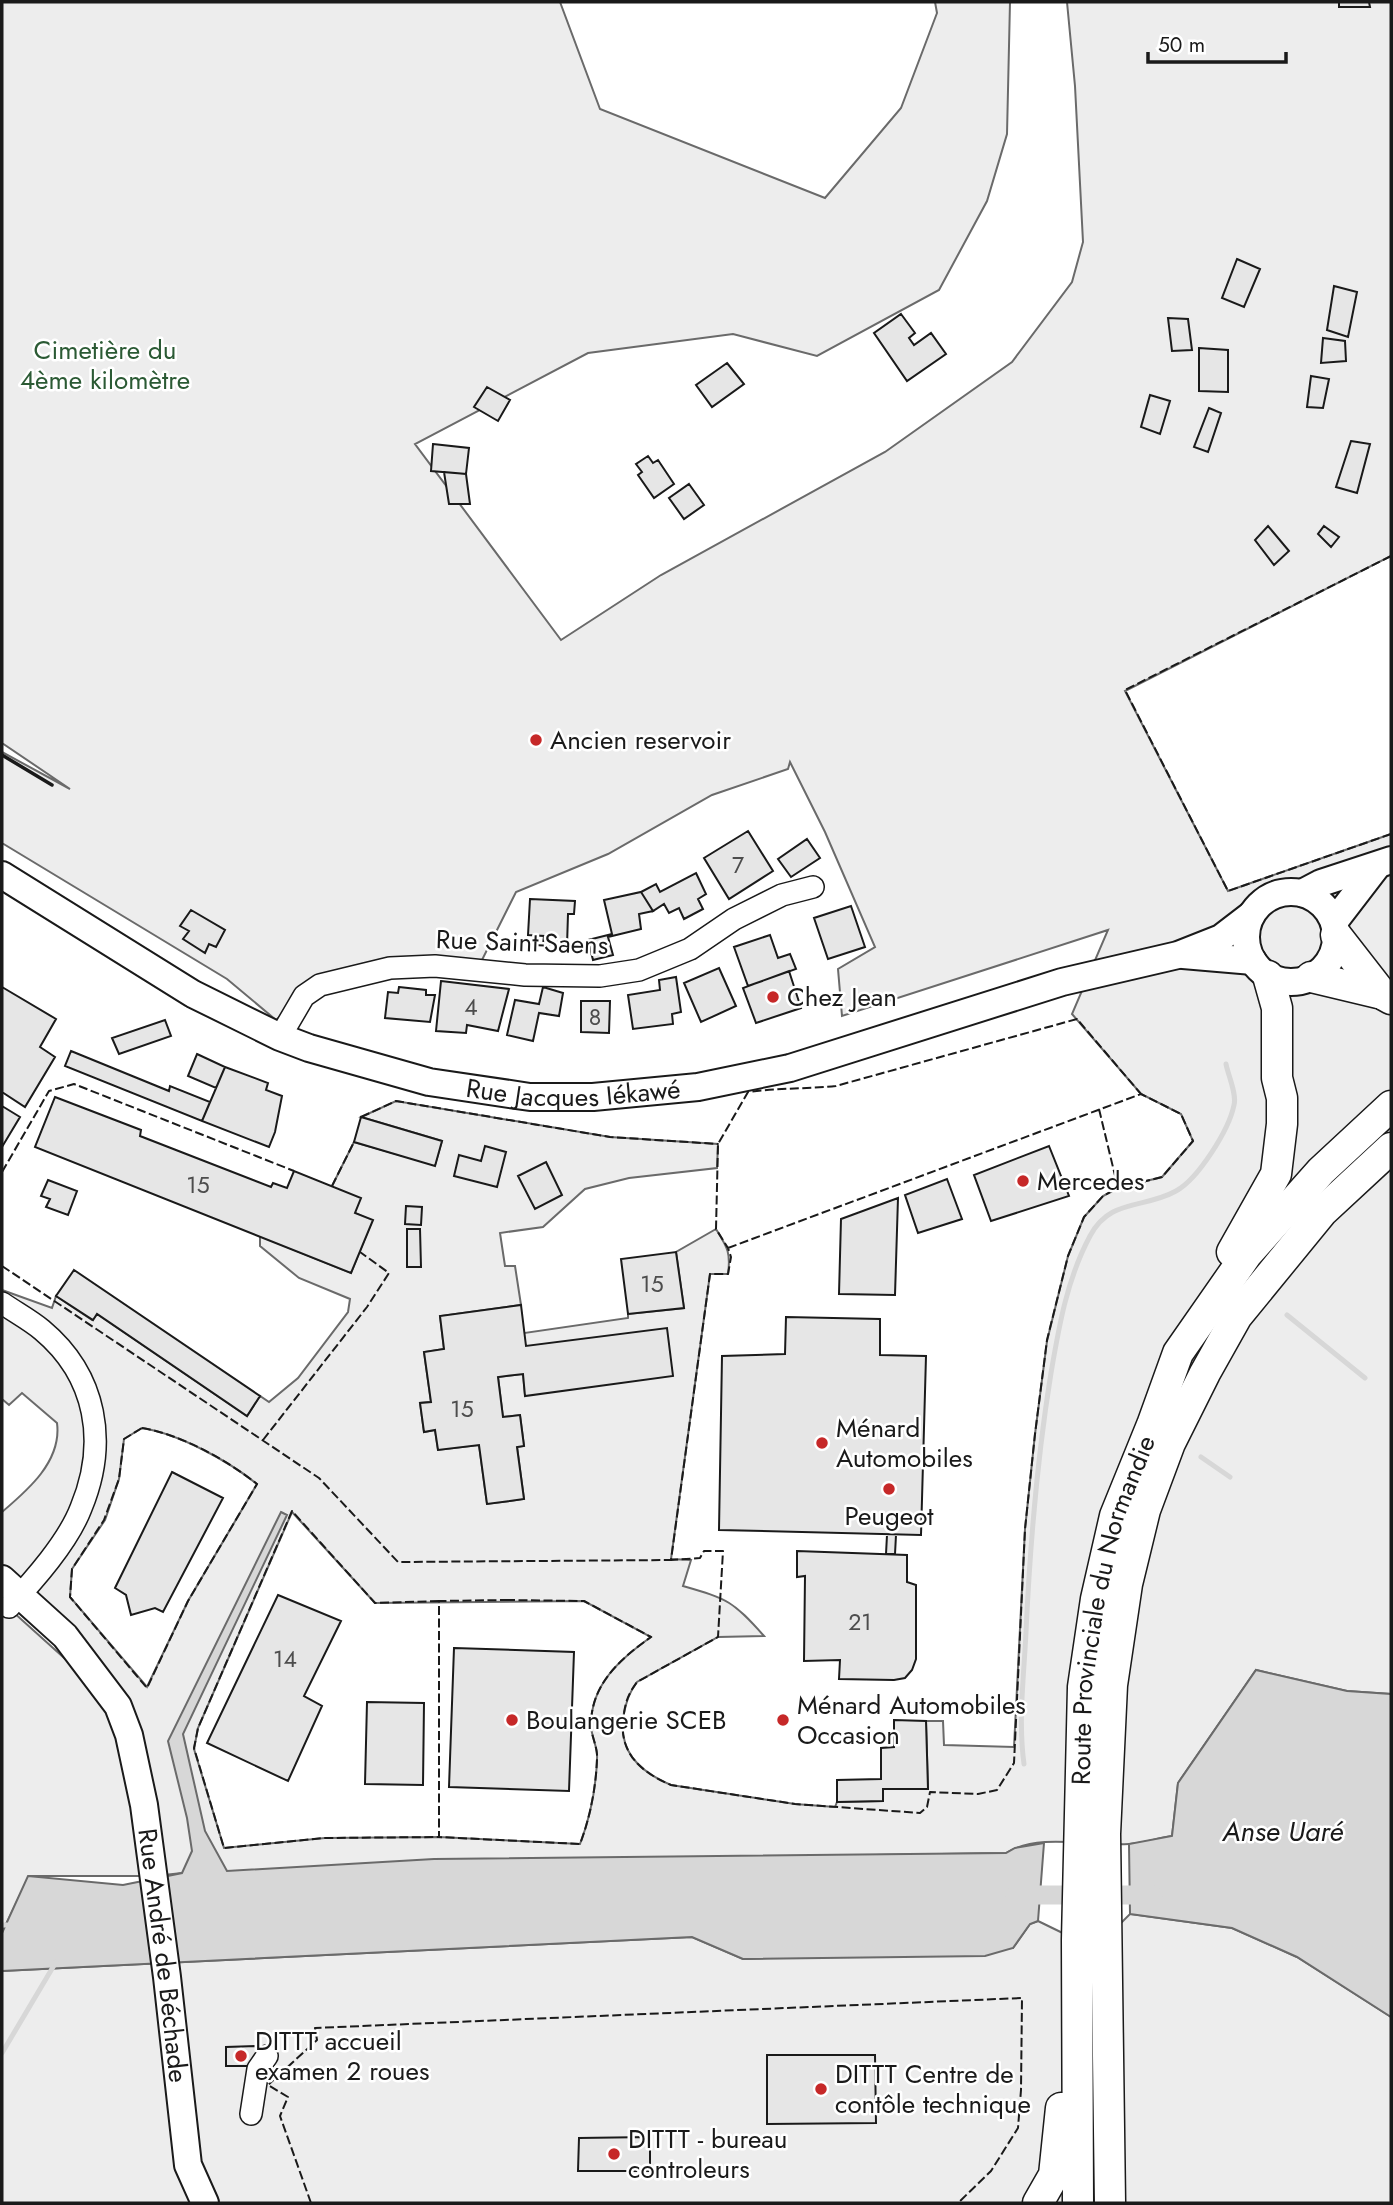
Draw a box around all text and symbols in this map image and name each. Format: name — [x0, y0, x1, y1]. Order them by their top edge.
scale bar — [1148, 21, 1286, 65]
text: 50 m — [1158, 30, 1205, 60]
park label: Cimetière du 4ème kilomètre — [20, 331, 190, 399]
place label: Ancien reservoir — [550, 721, 731, 759]
marker: Ancien reservoir — [528, 732, 544, 748]
house number: 7 — [732, 848, 744, 882]
street label: Rue Saint-Saens — [435, 920, 609, 964]
place label: Chez Jean — [787, 978, 897, 1016]
marker: Chez Jean — [765, 989, 781, 1005]
house number: 4 — [464, 990, 478, 1024]
house number: 8 — [589, 1000, 601, 1034]
street label: Rue Jacques Iékawé — [463, 1069, 682, 1116]
place label: Mercedes — [1037, 1162, 1144, 1200]
house number: 15 — [186, 1168, 210, 1202]
marker: Mercedes — [1015, 1173, 1031, 1189]
house number: 15 — [640, 1267, 664, 1301]
house number: 15 — [450, 1392, 474, 1426]
place label: Ménard Automobiles — [836, 1409, 973, 1477]
street label: Route Provinciale du Normandie — [1062, 1429, 1165, 1785]
marker: Ménard Automobiles — [814, 1435, 830, 1451]
marker: Peugeot — [881, 1481, 897, 1497]
place label: Peugeot — [844, 1497, 934, 1535]
house number: 21 — [848, 1605, 872, 1639]
house number: 14 — [273, 1642, 297, 1676]
place label: Ménard Automobiles Occasion — [797, 1686, 1026, 1754]
place label: Boulangerie SCEB — [526, 1701, 726, 1739]
marker: Boulangerie SCEB — [504, 1712, 520, 1728]
marker: Ménard Automobiles Occasion — [775, 1712, 791, 1728]
water label: Anse Uaré — [1222, 1811, 1344, 1852]
street label: Rue André de Béchade — [128, 1826, 198, 2084]
place label: DITTT accueil examen 2 roues — [255, 2022, 429, 2090]
marker: DITTT accueil examen 2 roues — [233, 2048, 249, 2064]
place label: DITTT Centre de contôle technique — [835, 2055, 1031, 2123]
marker: DITTT Centre de contôle technique — [813, 2081, 829, 2097]
place label: DITTT - bureau controleurs — [628, 2120, 787, 2188]
marker: DITTT - bureau controleurs — [606, 2146, 622, 2162]

